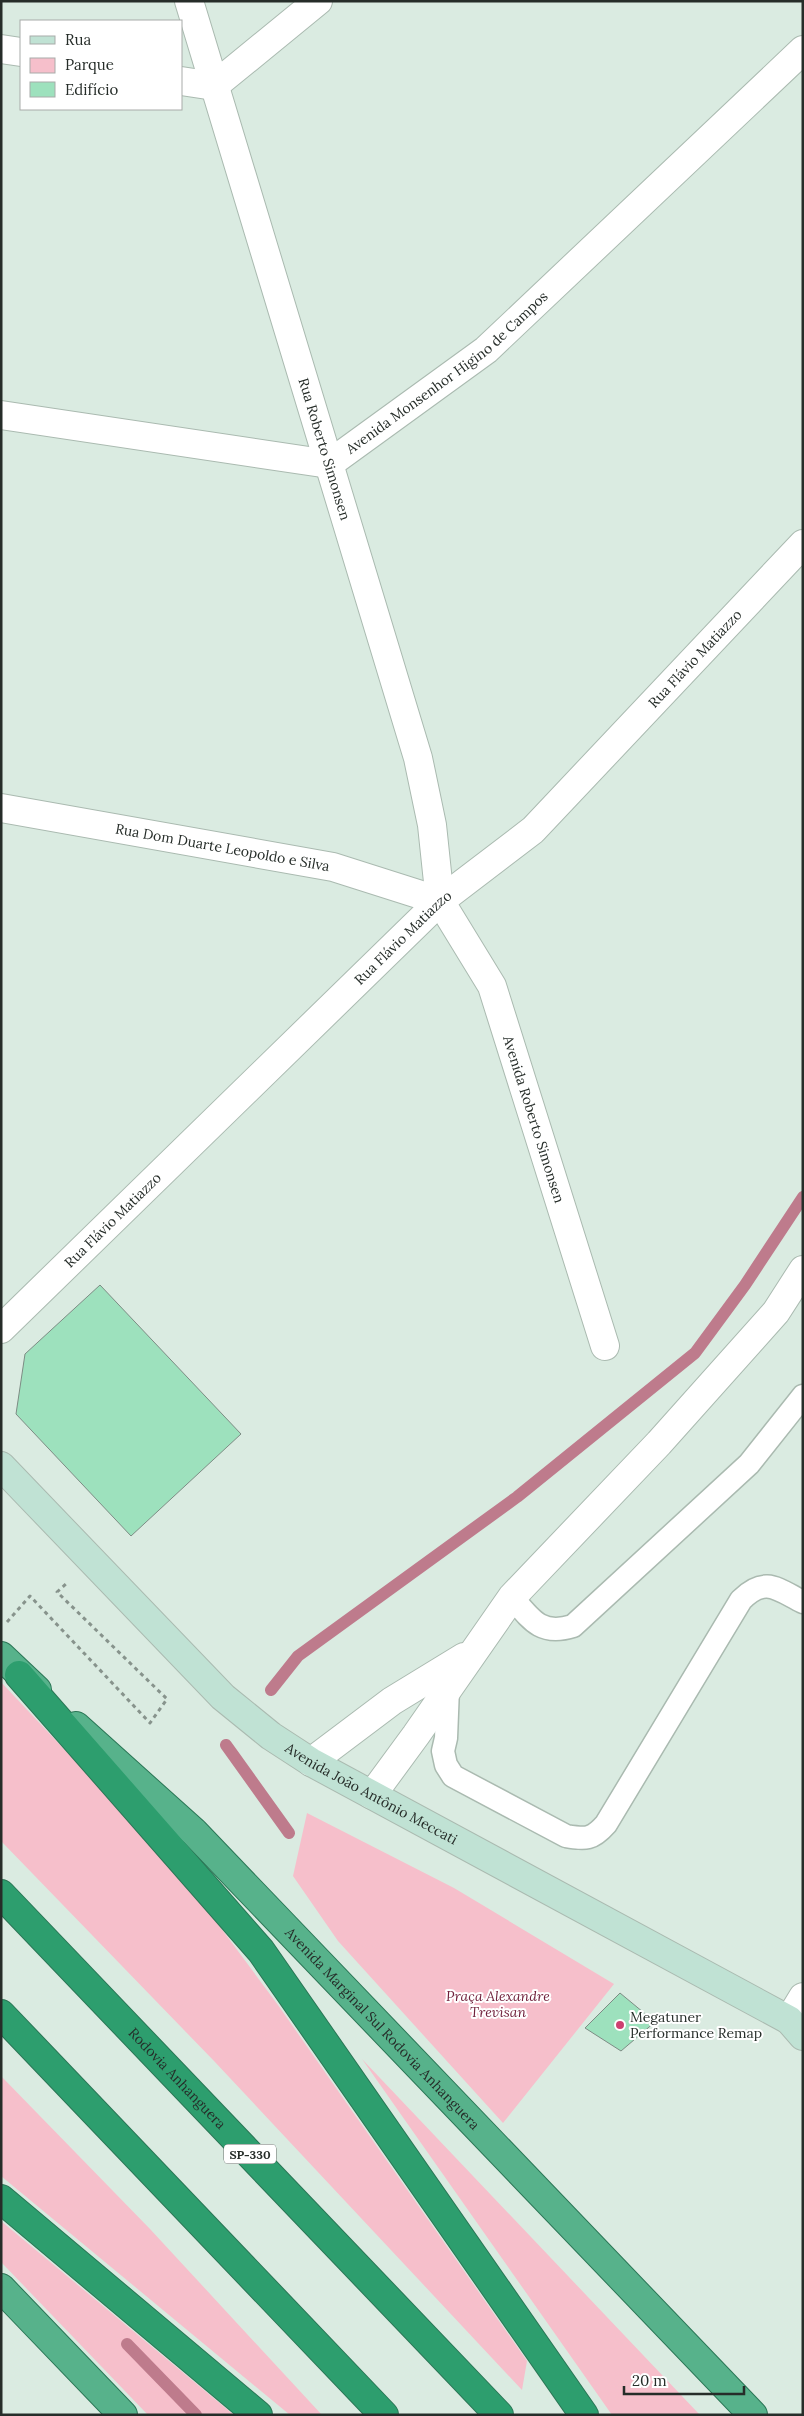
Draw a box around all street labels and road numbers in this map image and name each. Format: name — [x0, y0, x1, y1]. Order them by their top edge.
street label: Avenida Monsenhor Higino de Campos — [342, 287, 551, 458]
street label: Rua Roberto Simonsen — [294, 376, 355, 523]
street label: Rua Flávio Matiazzo — [644, 606, 746, 711]
street label: Rua Dom Duarte Leopoldo e Silva — [114, 819, 331, 875]
street label: Rua Flávio Matiazzo — [350, 886, 455, 989]
street label: Avenida Roberto Simonsen — [499, 1032, 569, 1206]
street label: Rua Flávio Matiazzo — [60, 1169, 165, 1271]
street label: Avenida João Antônio Meccati — [281, 1738, 461, 1848]
street label: Avenida Marginal Sul Rodovia Anhanguera — [281, 1923, 484, 2134]
street label: Rodovia Anhanguera — [125, 2024, 230, 2133]
road number: SP-330 — [224, 2144, 276, 2164]

